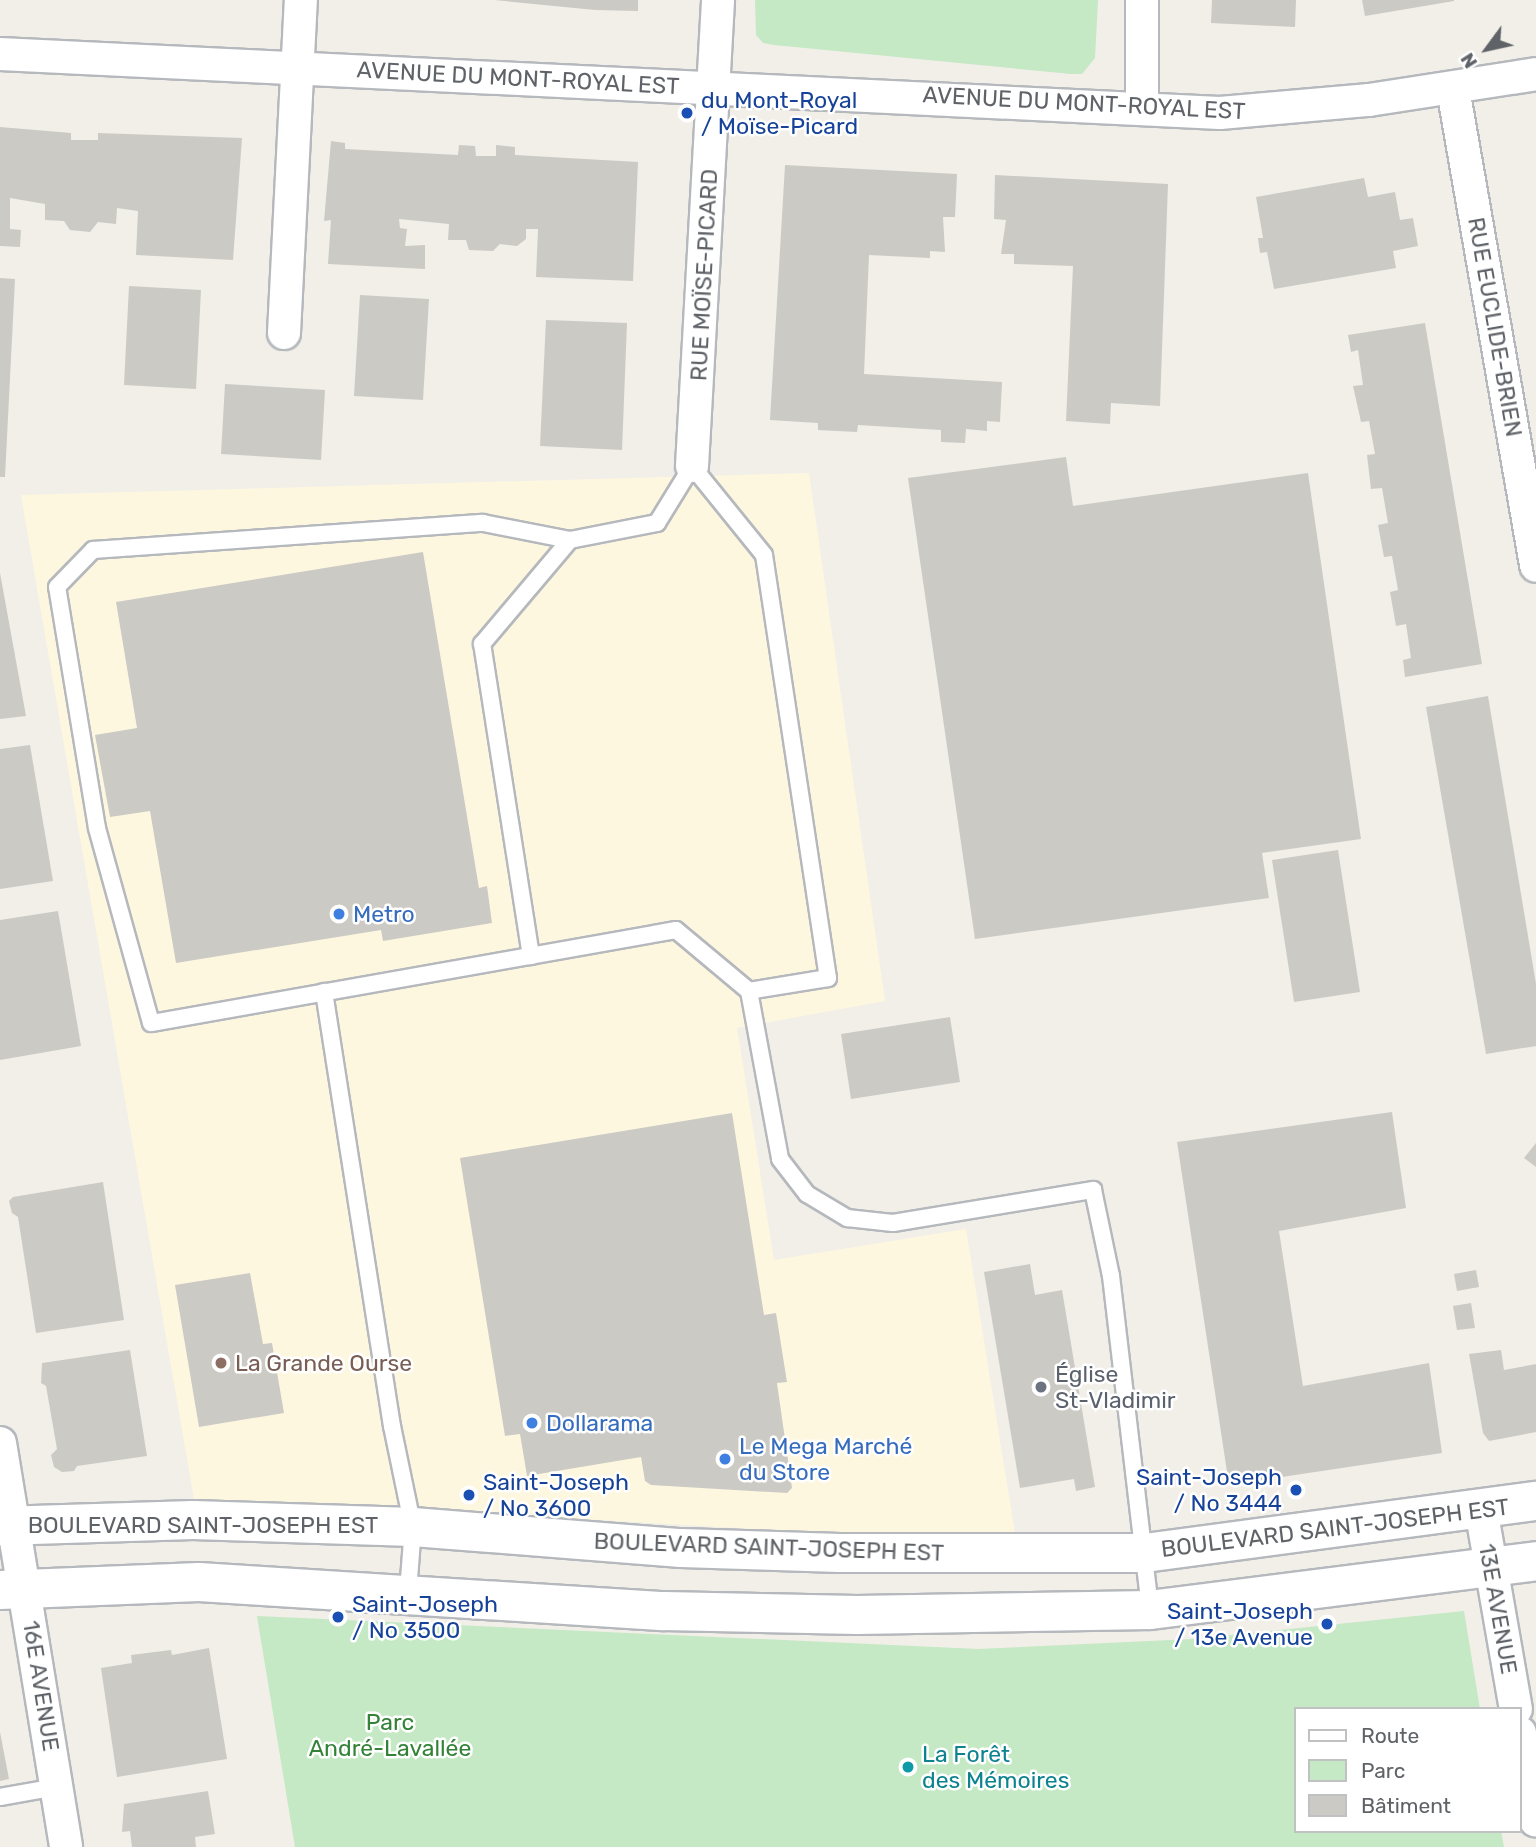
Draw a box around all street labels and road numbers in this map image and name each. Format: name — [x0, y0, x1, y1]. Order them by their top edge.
street label: AVENUE DU MONT-ROYAL EST — [356, 56, 680, 100]
street label: AVENUE DU MONT-ROYAL EST — [922, 81, 1246, 125]
street label: RUE MOÏSE-PICARD — [685, 168, 723, 382]
street label: RUE EUCLIDE-BRIEN — [1462, 215, 1528, 439]
street label: BOULEVARD SAINT-JOSEPH EST — [1159, 1493, 1511, 1563]
street label: BOULEVARD SAINT-JOSEPH EST — [28, 1511, 378, 1539]
street label: BOULEVARD SAINT-JOSEPH EST — [593, 1527, 945, 1567]
street label: 13E AVENUE — [1473, 1541, 1523, 1677]
street label: 16E AVENUE — [17, 1618, 65, 1754]

